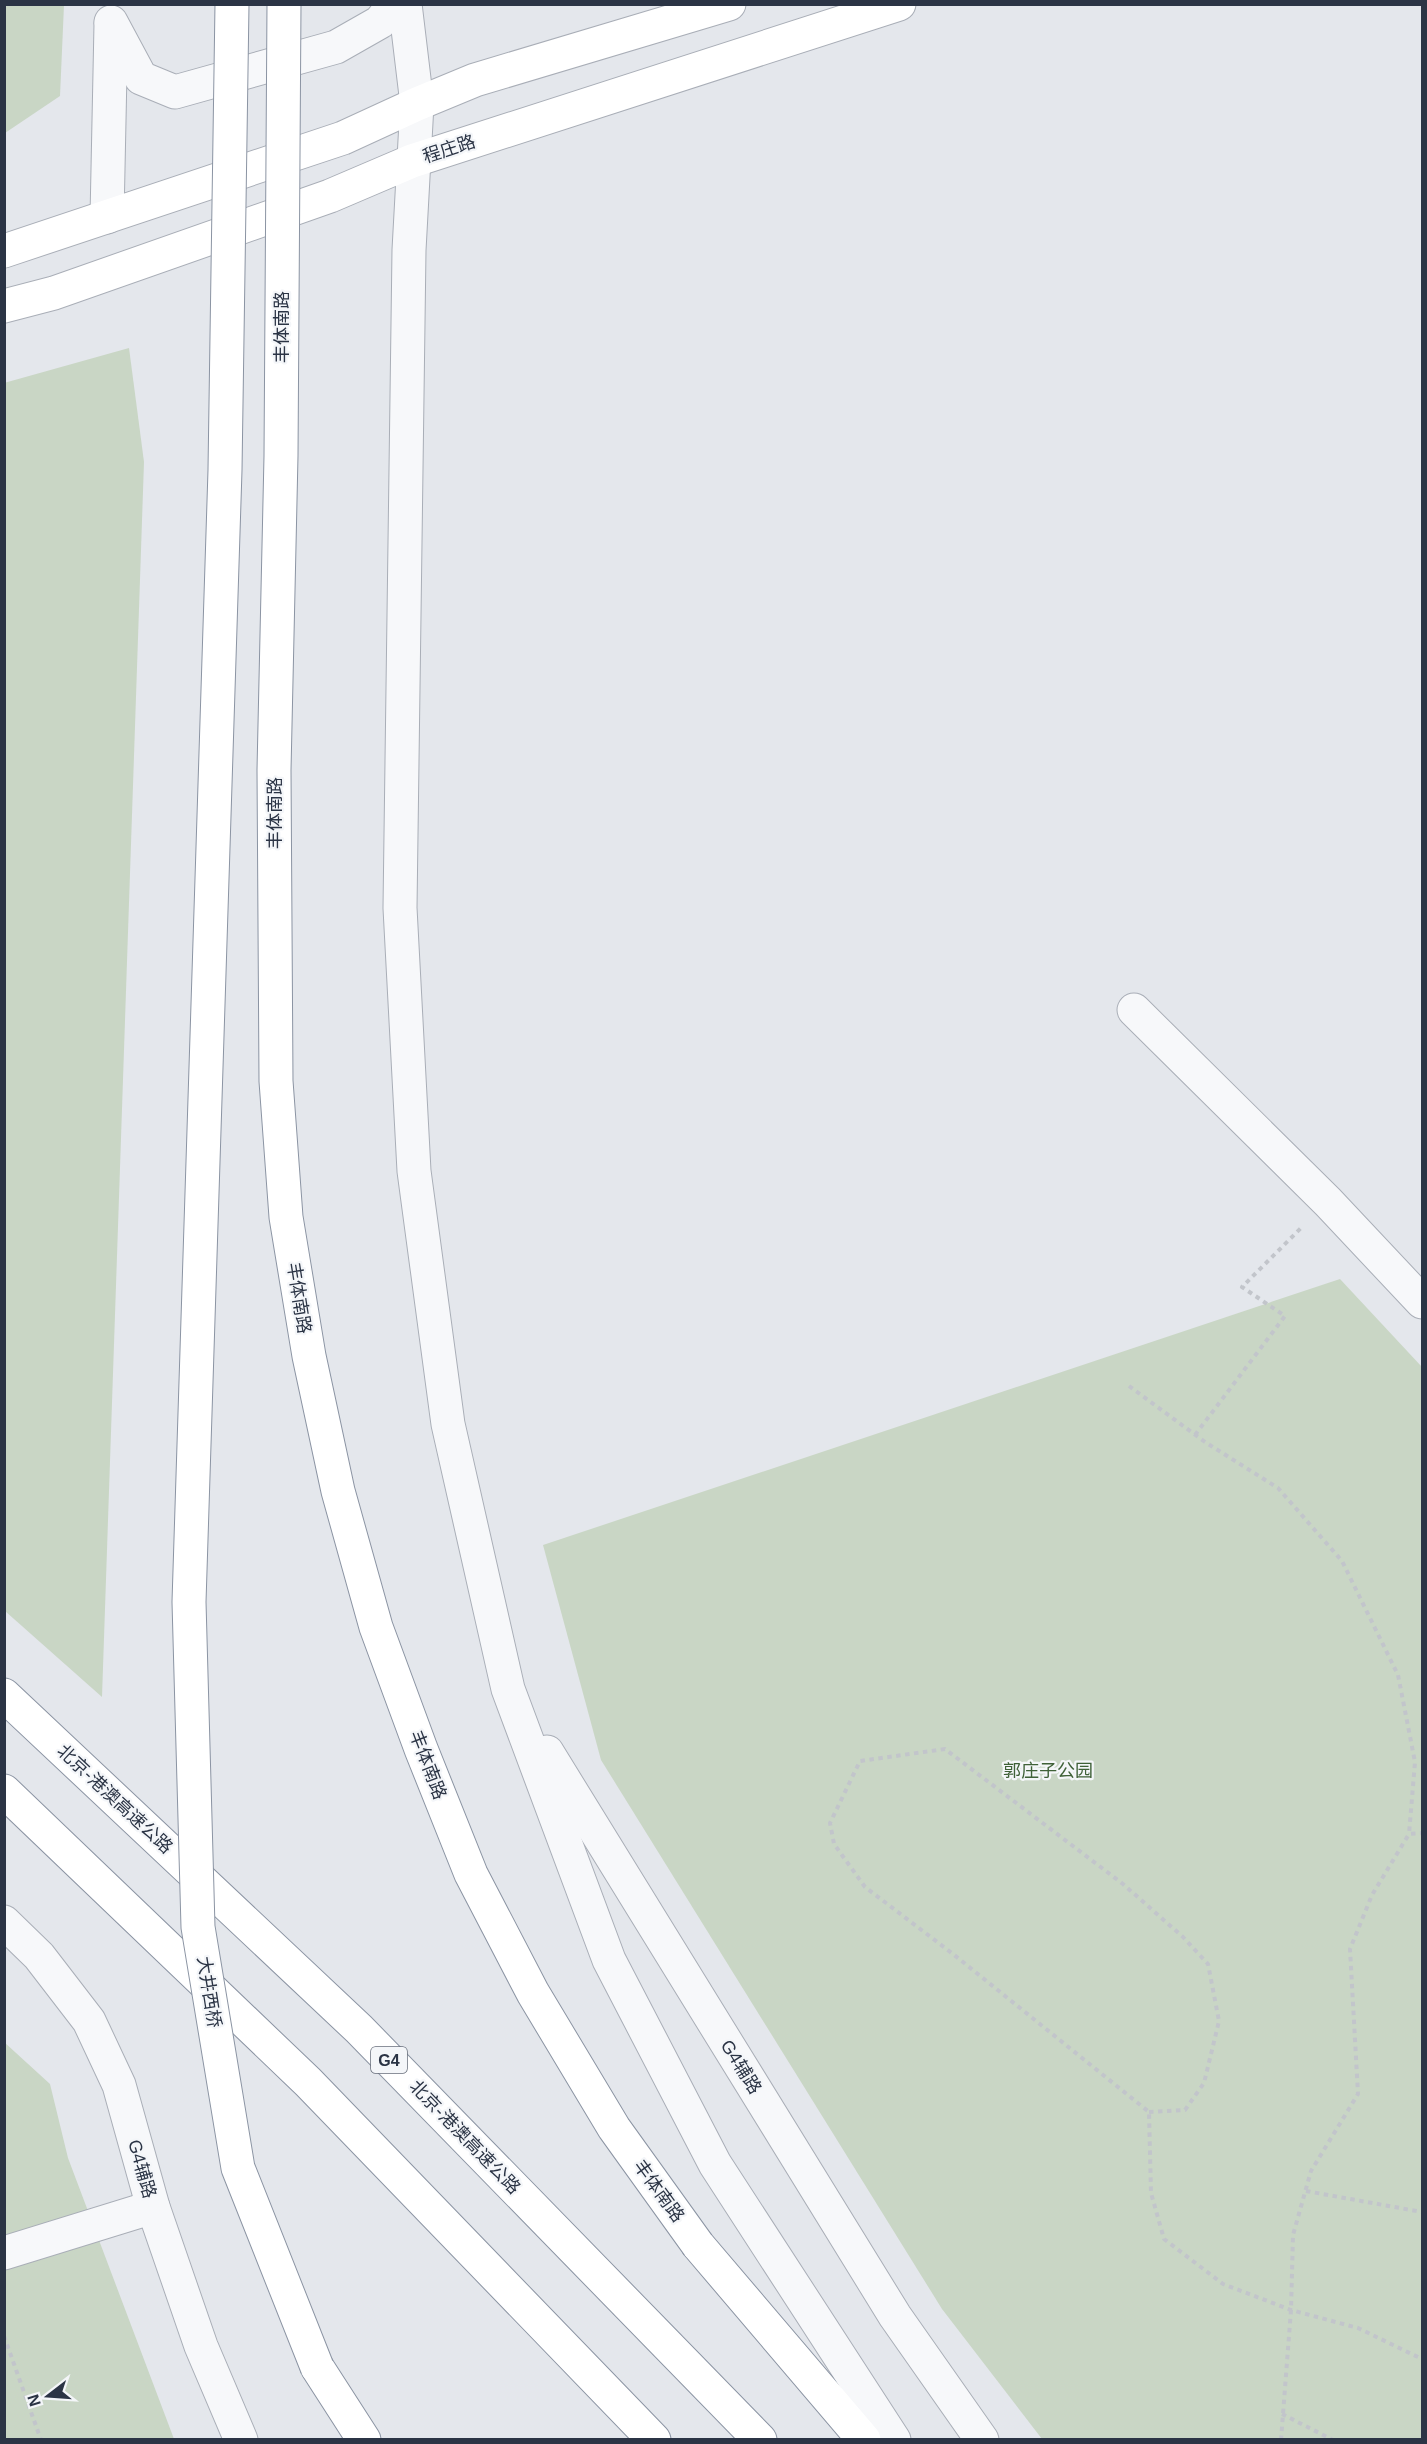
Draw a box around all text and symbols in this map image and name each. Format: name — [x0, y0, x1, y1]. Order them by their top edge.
street label: 程庄路 — [420, 131, 478, 167]
street label: 丰体南路 — [272, 291, 292, 363]
street label: 丰体南路 — [265, 777, 285, 849]
street label: 丰体南路 — [283, 1261, 315, 1335]
street label: 丰体南路 — [406, 1728, 450, 1802]
street label: 北京-港澳高速公路 — [53, 1741, 177, 1857]
park label: 郭庄子公园 — [1003, 1761, 1093, 1781]
street label: 大井西桥 — [193, 1955, 225, 2029]
street label: G4辅路 — [717, 2036, 765, 2098]
road number: G4 — [371, 2047, 407, 2073]
street label: 北京-港澳高速公路 — [406, 2076, 524, 2198]
street label: G4辅路 — [124, 2137, 160, 2201]
street label: 丰体南路 — [630, 2156, 688, 2226]
north arrow — [18, 2366, 78, 2426]
text: N — [24, 2392, 44, 2408]

